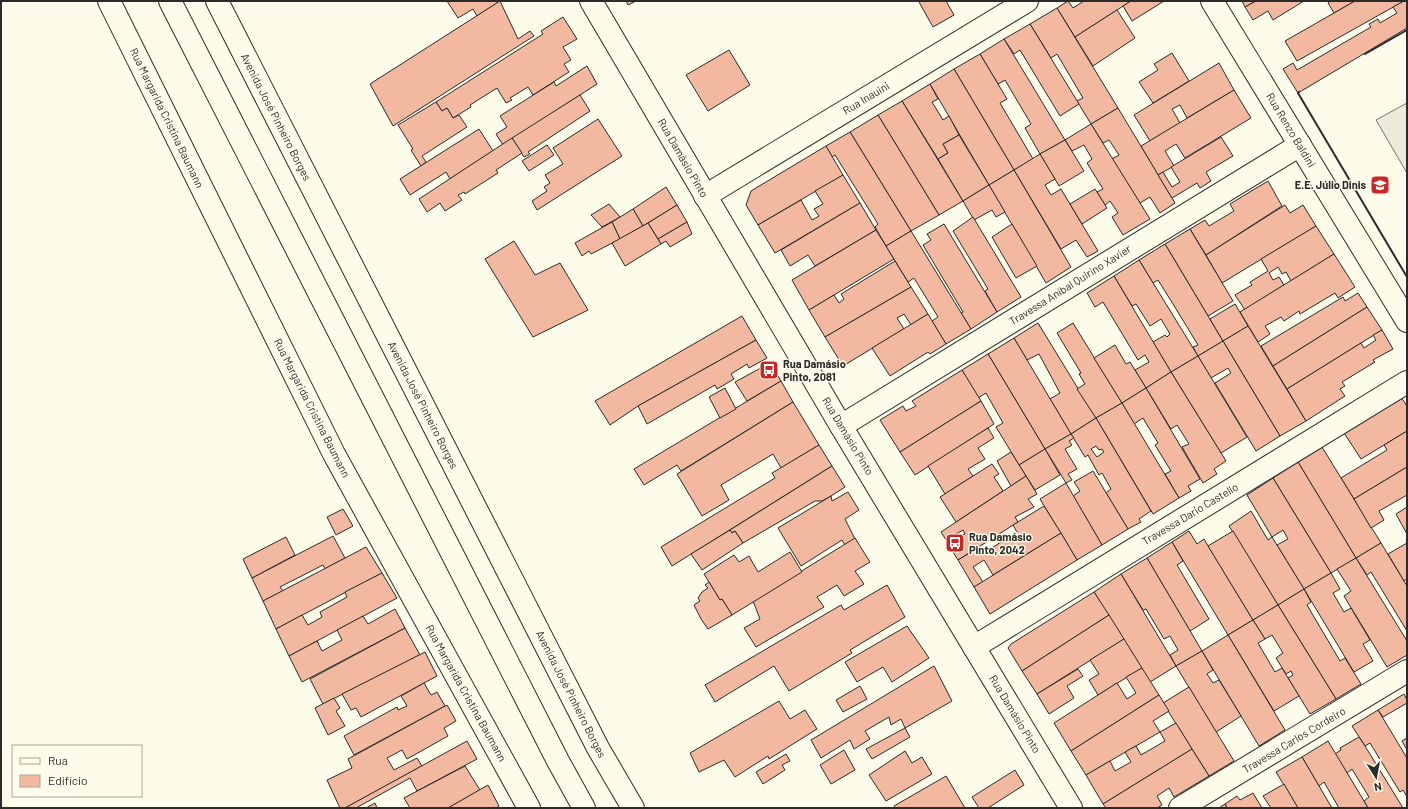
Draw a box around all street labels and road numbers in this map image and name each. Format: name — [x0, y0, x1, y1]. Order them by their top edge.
street label: Rua Margarida Cristina Baumann — [128, 46, 207, 190]
street label: Avenida José Pinheiro Borges — [239, 51, 314, 183]
street label: Rua Inauini — [840, 78, 892, 117]
street label: Rua Renzo Baldini — [1264, 90, 1319, 169]
street label: Rua Damásio Pinto — [656, 116, 711, 199]
street label: Travessa Aníbal Quirino Xavier — [1006, 242, 1133, 328]
street label: Rua Margarida Cristina Baumann — [272, 336, 353, 479]
street label: Avenida José Pinheiro Borges — [386, 339, 461, 471]
street label: Rua Damásio Pinto — [820, 394, 877, 477]
street label: Travessa Dario Castello — [1139, 480, 1240, 547]
street label: Rua Margarida Cristina Baumann — [423, 622, 510, 763]
street label: Avenida José Pinheiro Borges — [534, 628, 609, 760]
street label: Rua Damásio Pinto — [987, 672, 1044, 755]
street label: Travessa Carlos Cordeiro — [1240, 704, 1348, 775]

